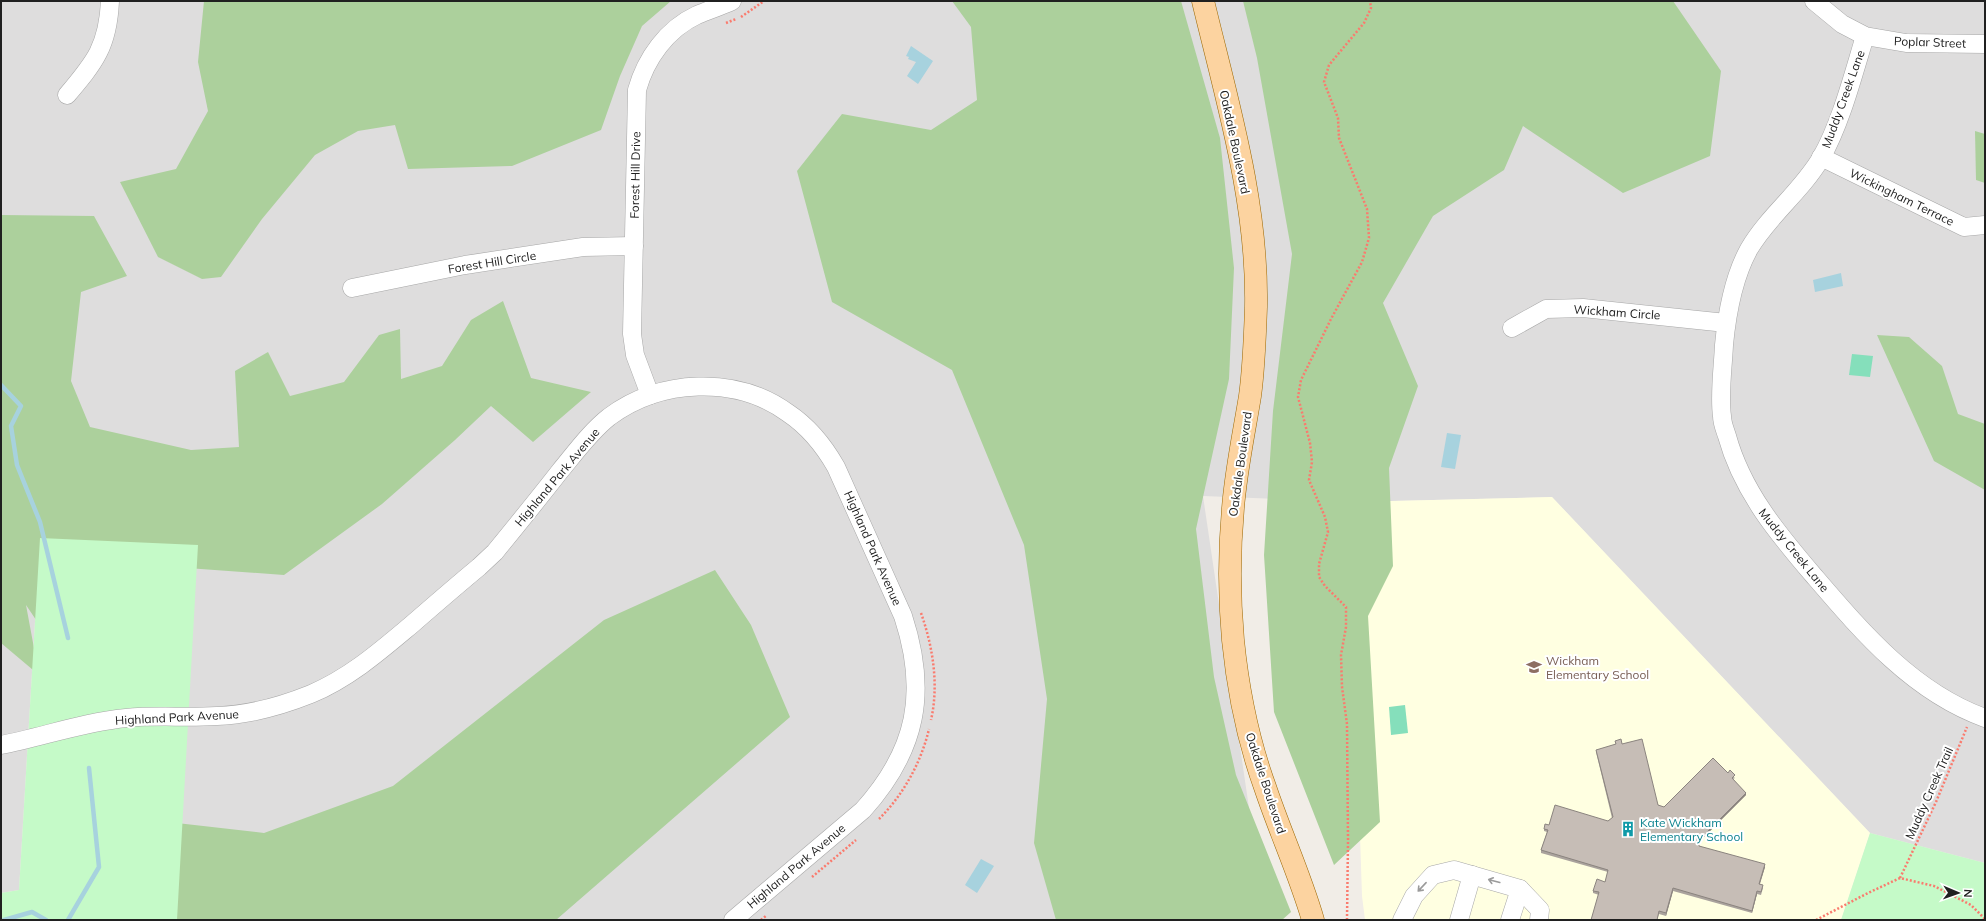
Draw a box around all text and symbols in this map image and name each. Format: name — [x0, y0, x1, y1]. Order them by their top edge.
street label: Poplar Street — [1894, 33, 1966, 51]
street label: Muddy Creek Lane — [1818, 48, 1868, 150]
street label: Oakdale Boulevard — [1217, 89, 1253, 195]
street label: Forest Hill Drive — [627, 131, 643, 219]
street label: Wickingham Terrace — [1847, 165, 1957, 229]
street label: Forest Hill Circle — [447, 248, 537, 276]
street label: Wickham Circle — [1573, 301, 1661, 323]
street label: Oakdale Boulevard — [1225, 411, 1255, 517]
street label: Highland Park Avenue — [511, 425, 603, 529]
street label: Highland Park Avenue — [841, 488, 905, 608]
street label: Muddy Creek Lane — [1756, 505, 1832, 595]
place label: Wickham Elementary School — [1546, 653, 1649, 682]
school or university icon: Wickham Elementary School — [1525, 658, 1543, 676]
street label: Highland Park Avenue — [115, 706, 239, 728]
street label: Oakdale Boulevard — [1243, 730, 1289, 836]
street label: Muddy Creek Trail — [1902, 744, 1956, 842]
place label: Kate Wickham Elementary School — [1640, 815, 1743, 844]
street label: Highland Park Avenue — [744, 820, 848, 912]
building icon: Kate Wickham Elementary School — [1619, 820, 1637, 838]
north arrow — [1938, 873, 1978, 913]
one-way arrow — [1487, 877, 1500, 884]
one-way arrow — [1418, 882, 1427, 892]
text: N — [1961, 889, 1975, 898]

